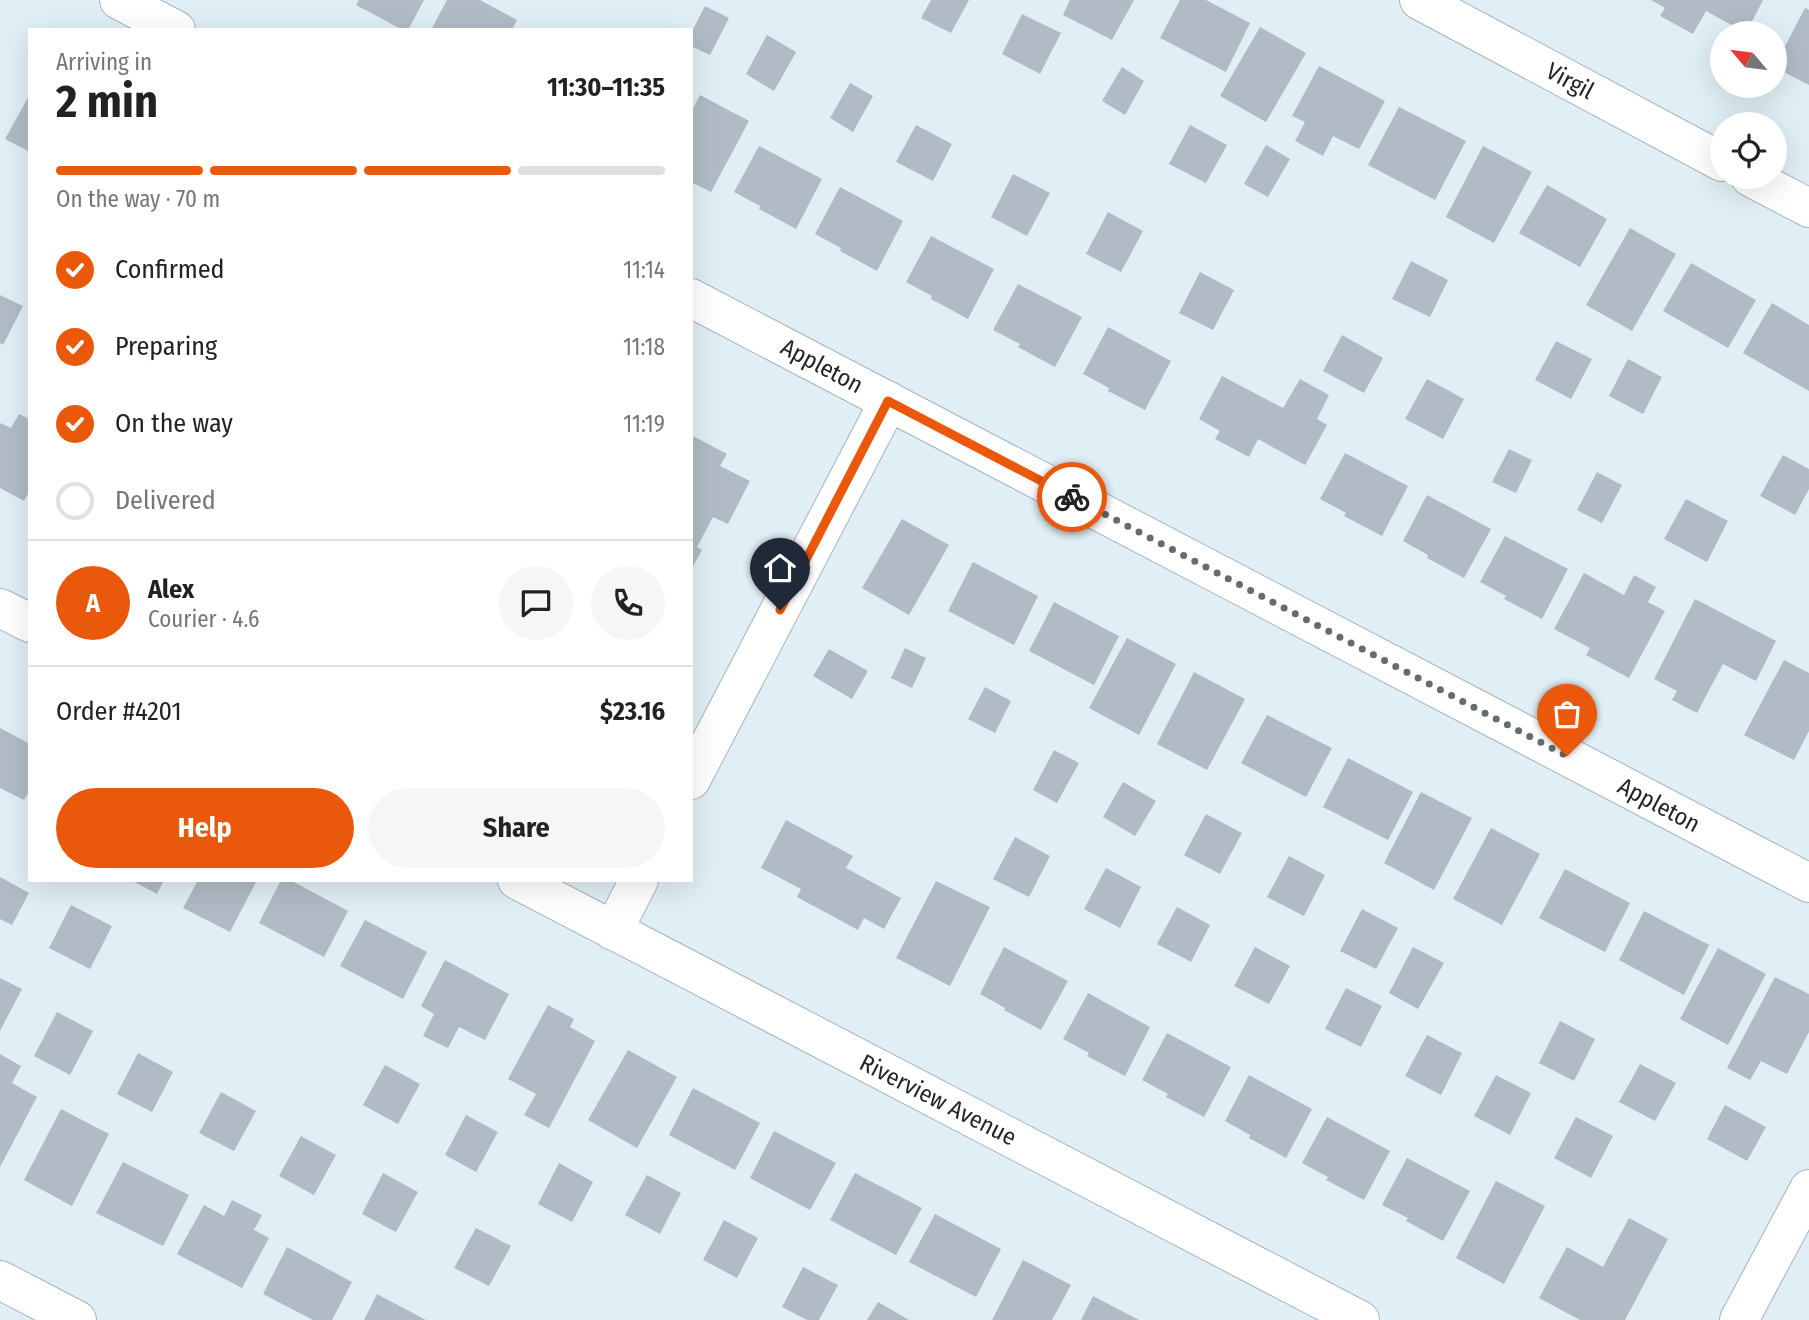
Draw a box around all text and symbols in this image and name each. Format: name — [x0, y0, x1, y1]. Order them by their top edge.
north arrow — [1710, 21, 1787, 98]
map controls — [1710, 21, 1787, 189]
text: Arriving in — [56, 48, 152, 76]
street label: Virgil — [1541, 57, 1599, 105]
text: 11:30–11:35 — [547, 72, 665, 103]
text: 2 min — [56, 74, 158, 129]
button: locate — [1710, 112, 1787, 189]
text: On the way · 70 m — [56, 185, 220, 213]
icon: check — [56, 251, 94, 289]
text: Confirmed — [115, 254, 225, 285]
text: 11:14 — [623, 256, 665, 284]
icon: check — [56, 328, 94, 366]
text: Preparing — [115, 331, 217, 362]
text: 11:18 — [623, 333, 665, 361]
street label: Appleton — [776, 333, 868, 399]
icon: check — [56, 405, 94, 443]
text: On the way — [115, 408, 233, 439]
text: 11:19 — [623, 410, 665, 438]
courier — [1037, 462, 1107, 532]
icon: bike — [1053, 478, 1091, 516]
text: Delivered — [115, 485, 216, 516]
pin — [750, 538, 810, 610]
icon: home — [761, 549, 799, 587]
button: chat — [499, 566, 573, 640]
button: phone — [591, 566, 665, 640]
text: Alex — [148, 574, 194, 605]
text: A — [86, 588, 100, 619]
text: Courier · 4.6 — [148, 605, 259, 633]
pin — [1537, 684, 1597, 756]
icon: bag — [1548, 695, 1586, 733]
text: Order #4201 — [56, 696, 182, 727]
text: $23.16 — [600, 696, 665, 727]
street label: Appleton — [1613, 772, 1705, 838]
button: Help — [56, 788, 354, 868]
button: Share — [368, 788, 665, 868]
street label: Riverview Avenue — [855, 1048, 1021, 1152]

